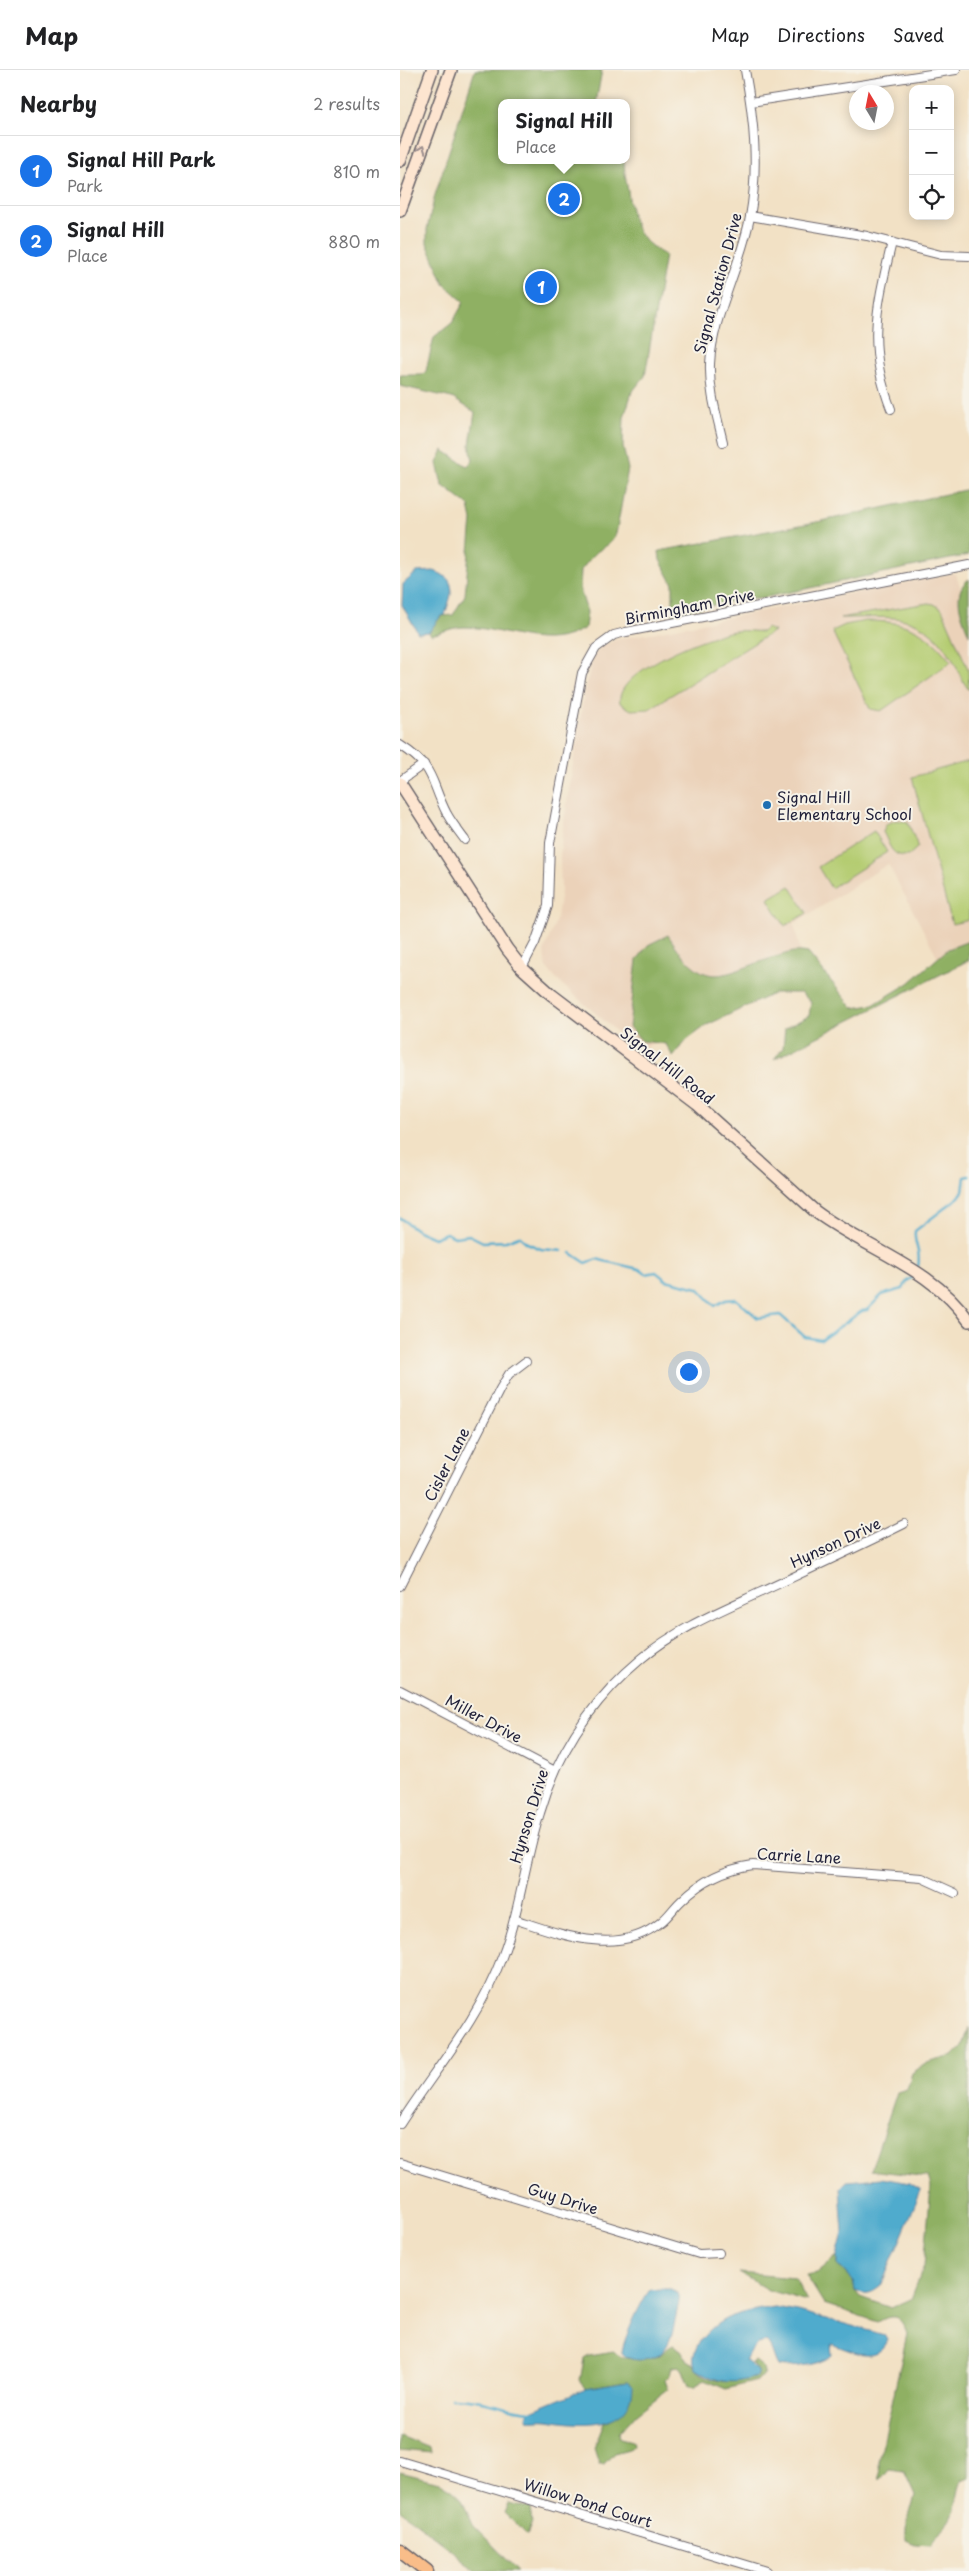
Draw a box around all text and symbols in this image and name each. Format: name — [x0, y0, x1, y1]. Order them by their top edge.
text: Map — [25, 17, 78, 53]
text: Map — [711, 21, 749, 48]
text: Directions — [777, 21, 865, 48]
text: Saved — [893, 21, 944, 48]
north arrow — [849, 85, 894, 130]
map controls — [909, 85, 954, 220]
button: + — [909, 85, 954, 130]
text: Nearby — [20, 87, 97, 119]
text: 2 results — [313, 91, 380, 115]
popup — [498, 99, 630, 164]
text: Signal Hill — [515, 106, 613, 134]
button: − — [909, 130, 954, 175]
text: Place — [515, 134, 556, 158]
text: Signal Hill Park — [67, 145, 216, 173]
one-way arrow — [416, 145, 426, 154]
text: 1 — [32, 159, 40, 183]
text: 810 m — [333, 159, 380, 183]
text: Park — [67, 173, 103, 197]
button: locate — [909, 175, 954, 220]
pin: 2 — [548, 180, 580, 218]
street label: Signal Station Drive — [687, 210, 747, 356]
text: Signal Hill — [67, 215, 164, 243]
text: 2 — [30, 229, 42, 253]
text: 880 m — [328, 229, 380, 253]
text: Place — [67, 243, 108, 267]
pin: 1 — [525, 268, 557, 306]
street label: Birmingham Drive — [622, 582, 756, 630]
place label: Signal Hill Elementary School — [777, 785, 912, 825]
marker: Signal Hill Elementary School — [761, 799, 773, 811]
street label: Signal Hill Road — [616, 1021, 720, 1109]
your location — [676, 1359, 702, 1385]
street label: Cisler Lane — [417, 1423, 475, 1505]
street label: Hynson Drive — [786, 1511, 884, 1573]
street label: Miller Drive — [442, 1688, 526, 1748]
street label: Hynson Drive — [503, 1766, 553, 1866]
street label: Carrie Lane — [756, 1841, 842, 1869]
street label: Guy Drive — [525, 2176, 601, 2220]
street label: Willow Pond Court — [521, 2472, 655, 2532]

